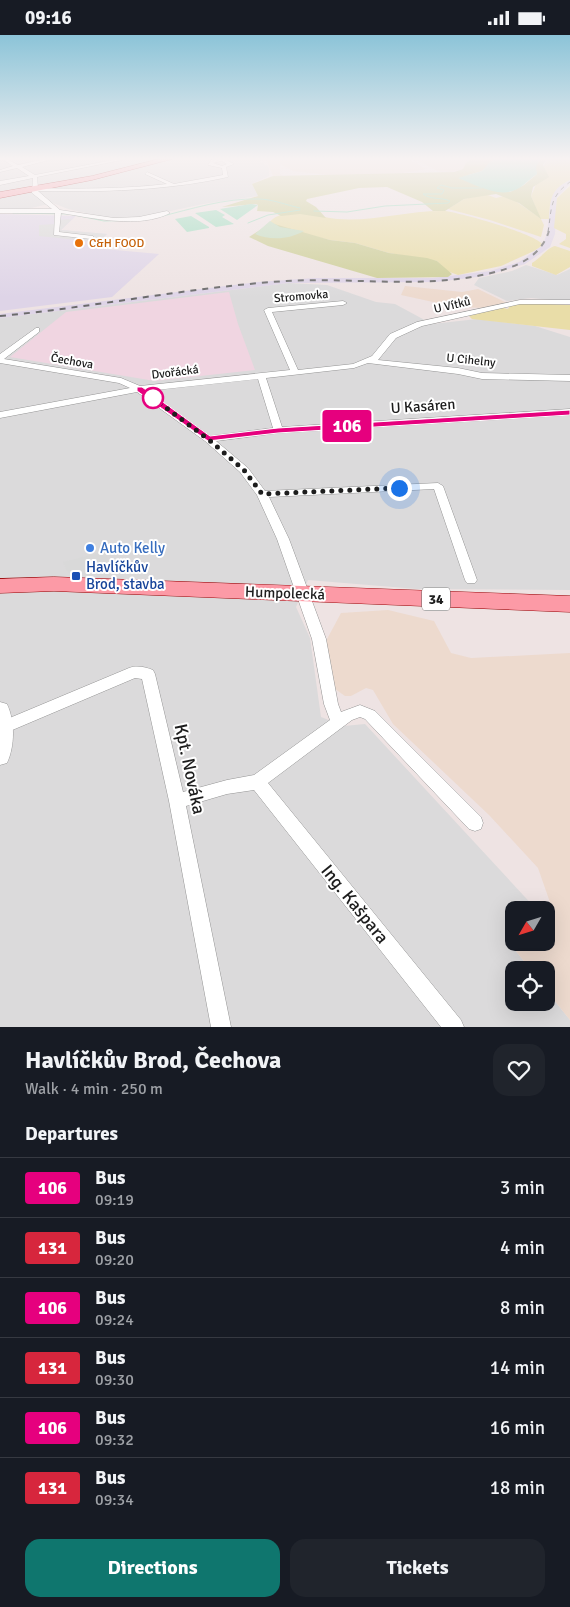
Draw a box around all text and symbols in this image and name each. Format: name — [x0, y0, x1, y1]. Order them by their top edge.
text: 09:16 — [25, 6, 72, 30]
place label: C&H FOOD — [89, 236, 144, 251]
marker: C&H FOOD — [73, 237, 85, 249]
street label: Stromovka — [273, 287, 329, 306]
street label: U Vítků — [432, 294, 472, 317]
street label: Čechova — [49, 350, 94, 373]
street label: U Cihelny — [446, 350, 497, 371]
street label: Dvořácká — [151, 362, 200, 383]
unlabelled marker — [142, 387, 164, 409]
street label: U Kasáren — [390, 395, 456, 417]
line badge: 106 — [318, 410, 376, 442]
text: 106 — [332, 415, 362, 437]
your location — [387, 476, 412, 501]
place label: Auto Kelly — [100, 539, 165, 557]
marker: Auto Kelly — [84, 542, 96, 554]
place label: Havlíčkův Brod, stavba — [86, 558, 165, 593]
marker: Havlíčkův Brod, stavba — [70, 570, 82, 582]
street label: Humpolecká — [245, 583, 325, 603]
road number: 34 — [422, 587, 450, 611]
street label: Kpt. Nováka — [170, 722, 210, 816]
street label: Ing. Kašpara — [316, 860, 394, 948]
north arrow — [505, 901, 555, 951]
map controls — [505, 901, 555, 1011]
button: locate — [505, 961, 555, 1011]
button: heart — [493, 1044, 545, 1096]
text: Havlíčkův Brod, Čechova — [25, 1045, 281, 1075]
text: Walk · 4 min · 250 m — [25, 1079, 163, 1099]
text: Departures — [25, 1122, 118, 1146]
text: Bus — [95, 1166, 126, 1190]
text: 3 min — [500, 1176, 545, 1200]
text: 106 — [38, 1177, 67, 1199]
text: 09:19 — [95, 1190, 134, 1210]
text: Bus — [95, 1226, 126, 1250]
text: 4 min — [500, 1236, 545, 1260]
text: 131 — [38, 1237, 67, 1259]
text: 09:20 — [95, 1250, 134, 1270]
text: Bus — [95, 1286, 126, 1310]
text: 8 min — [500, 1296, 545, 1320]
text: 106 — [38, 1297, 67, 1319]
text: 09:24 — [95, 1310, 134, 1330]
text: Bus — [95, 1346, 126, 1370]
text: 14 min — [490, 1356, 545, 1380]
text: 131 — [38, 1357, 67, 1379]
text: 09:30 — [95, 1370, 134, 1390]
text: Bus — [95, 1406, 126, 1430]
text: 16 min — [490, 1416, 545, 1440]
text: 106 — [38, 1417, 67, 1439]
text: 09:32 — [95, 1430, 134, 1450]
text: Bus — [95, 1466, 126, 1490]
text: 18 min — [490, 1476, 545, 1500]
text: 131 — [38, 1477, 67, 1499]
text: 09:34 — [95, 1490, 134, 1510]
button: Directions — [25, 1539, 280, 1597]
button: Tickets — [290, 1539, 545, 1597]

